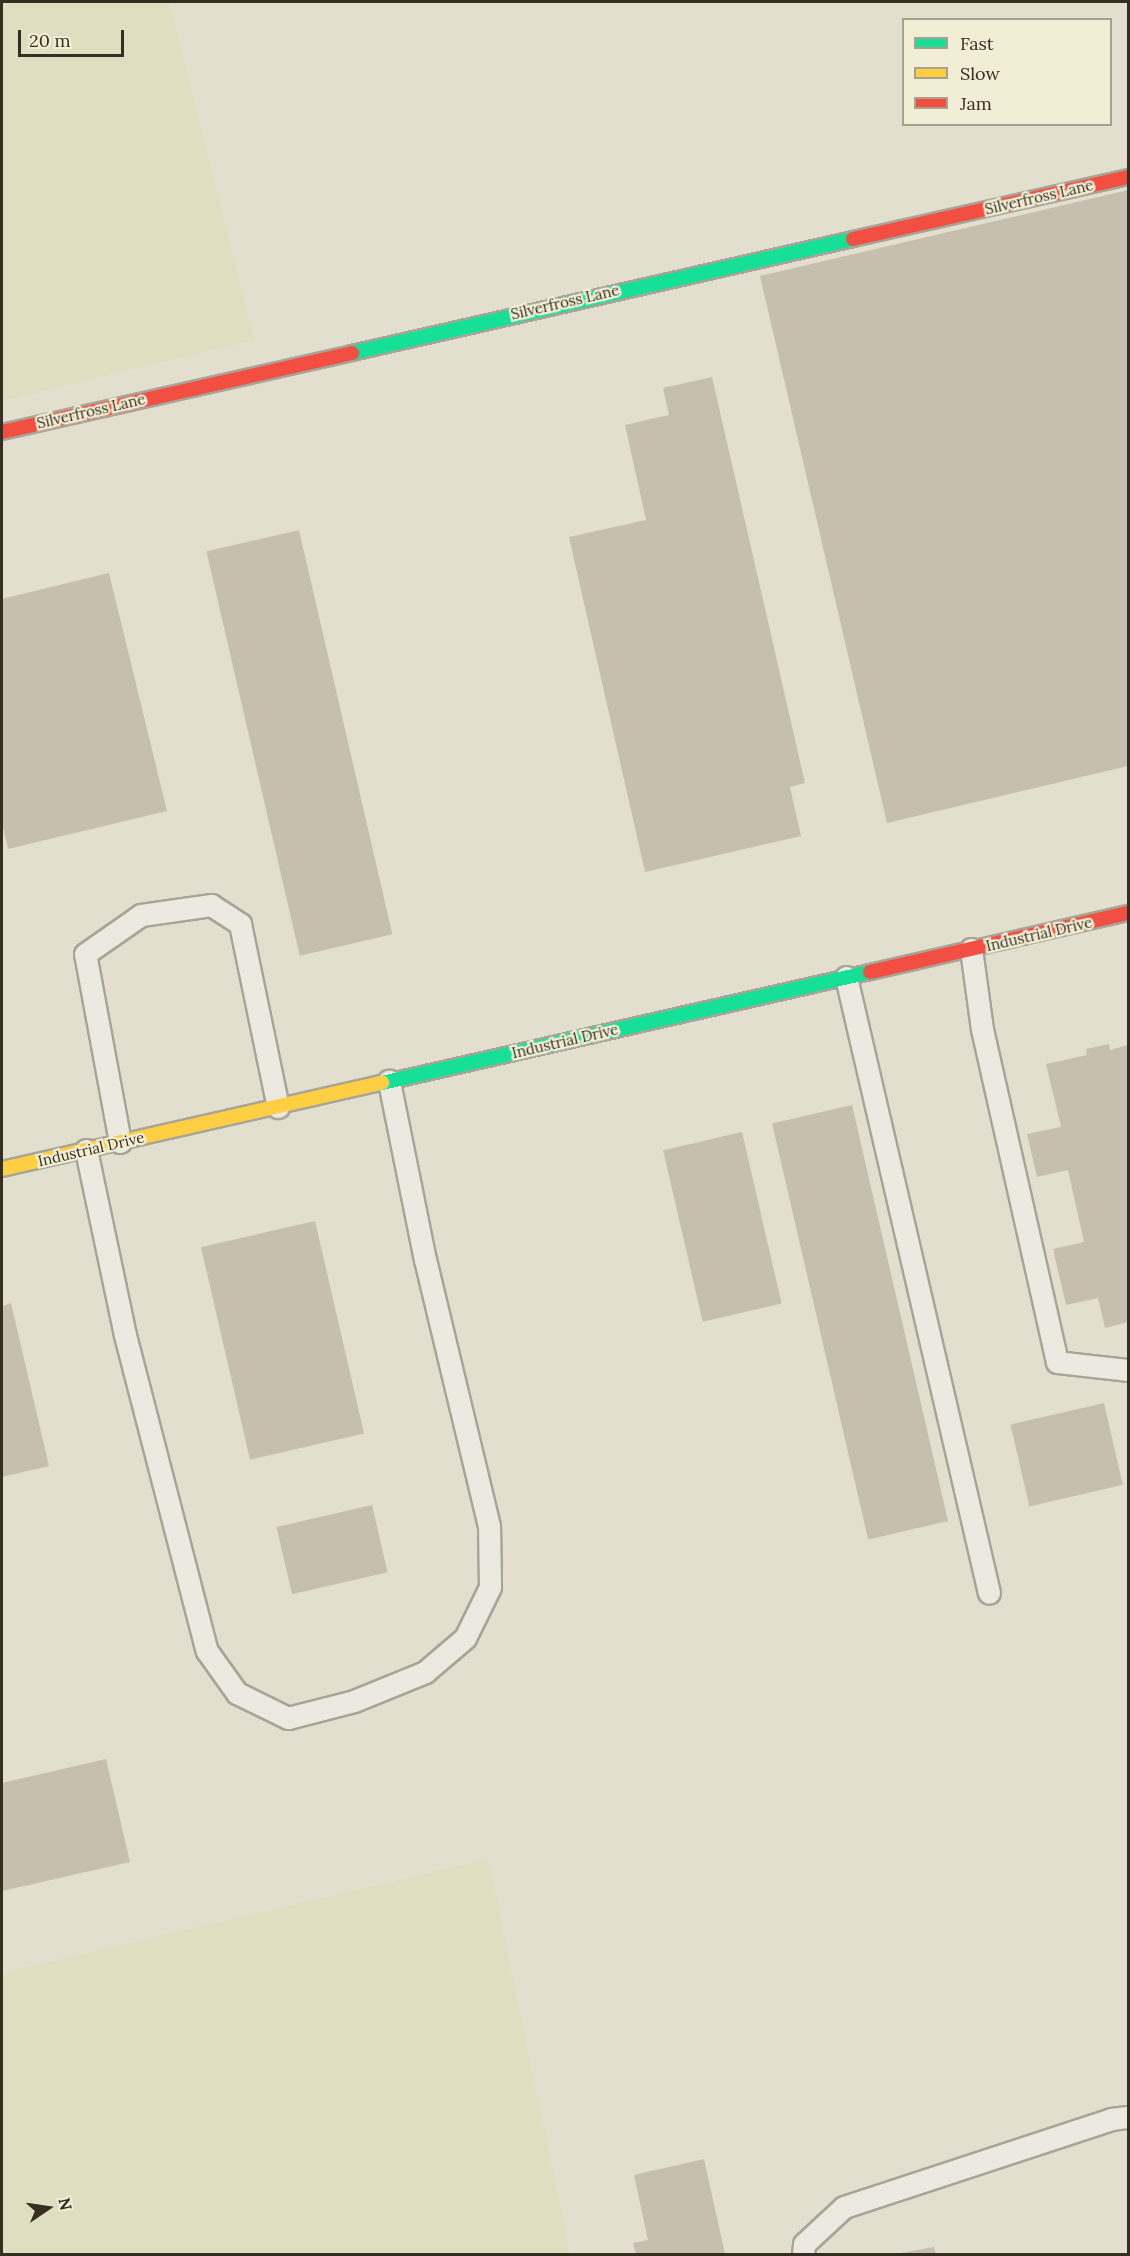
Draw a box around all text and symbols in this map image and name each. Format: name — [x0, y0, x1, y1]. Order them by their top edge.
scale bar — [21, 18, 128, 56]
legend — [902, 18, 1112, 126]
text: 20 m — [29, 29, 71, 52]
text: Fast — [960, 32, 994, 55]
text: Slow — [960, 62, 1000, 85]
text: Jam — [960, 92, 992, 115]
street label: Silverfross Lane — [983, 176, 1095, 218]
street label: Silverfross Lane — [509, 281, 621, 323]
street label: Silverfross Lane — [35, 390, 147, 432]
street label: Industrial Drive — [984, 913, 1094, 955]
street label: Industrial Drive — [510, 1020, 620, 1062]
street label: Industrial Drive — [36, 1128, 146, 1170]
north arrow — [18, 2178, 78, 2238]
text: N — [54, 2196, 77, 2212]

